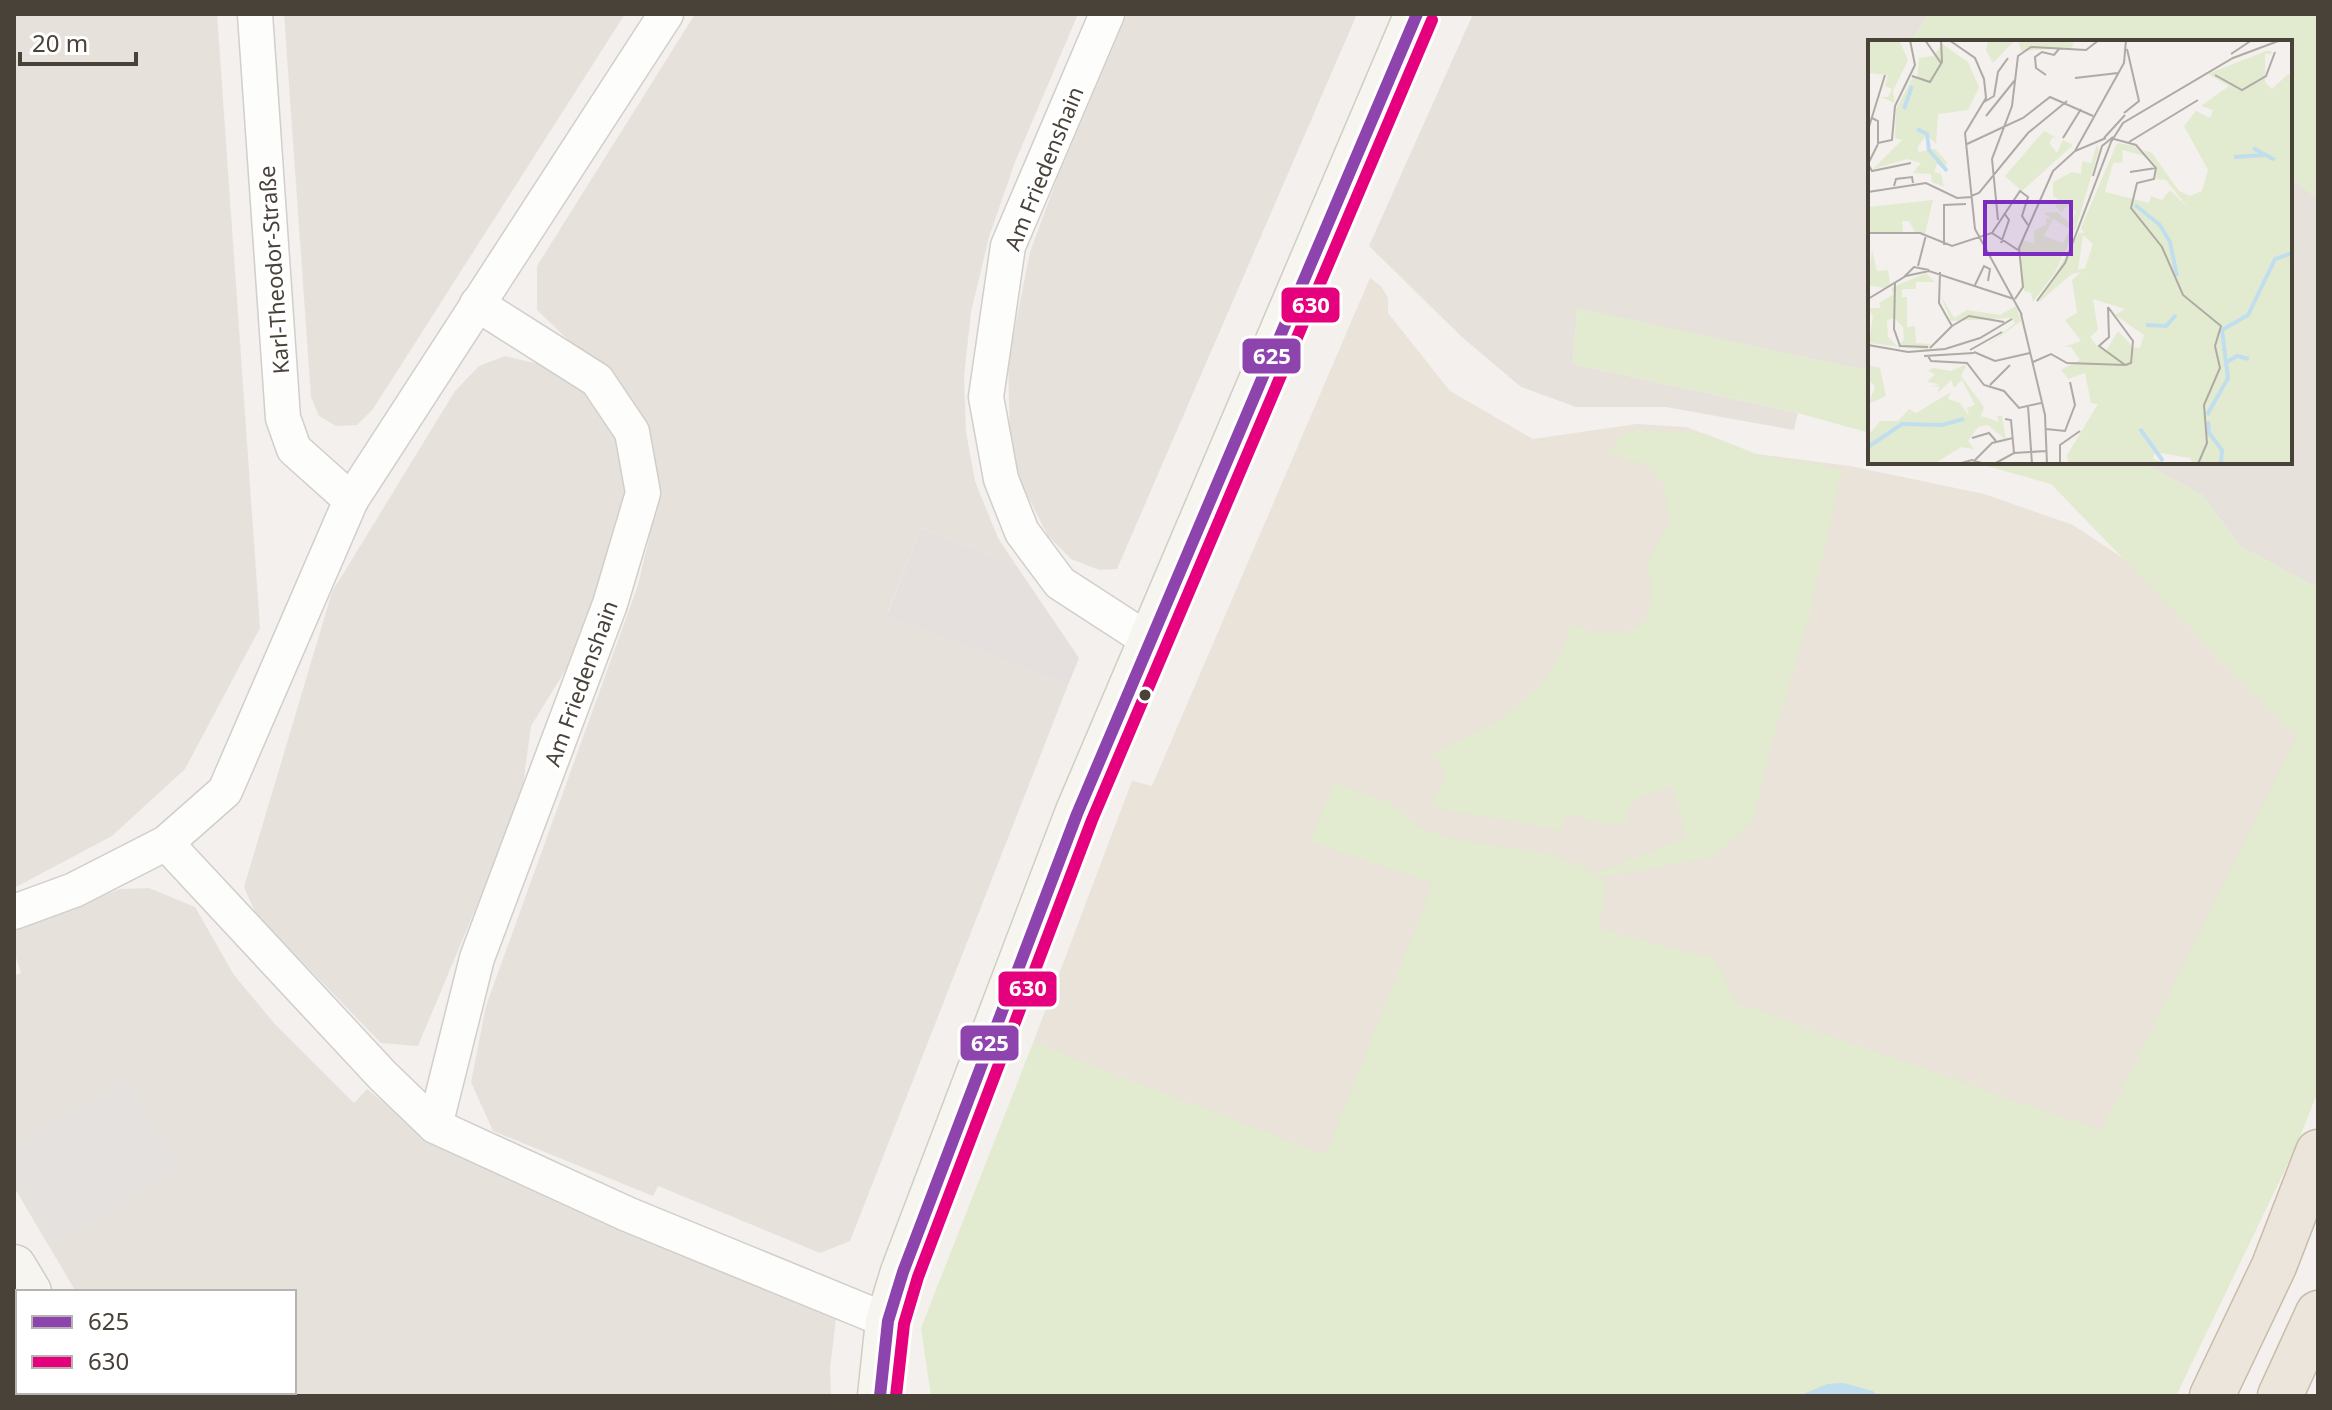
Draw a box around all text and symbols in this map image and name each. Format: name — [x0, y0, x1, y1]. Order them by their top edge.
scale bar — [20, 16, 136, 66]
text: 20 m — [32, 26, 88, 59]
inset map — [1868, 40, 2292, 464]
street label: Am Friedenshain — [996, 82, 1090, 254]
street label: Karl-Theodor-Straße — [251, 165, 295, 375]
line badge: 630 — [1280, 286, 1341, 324]
text: 630 — [1292, 289, 1330, 319]
line badge: 625 — [1241, 337, 1302, 375]
text: 625 — [1253, 340, 1291, 370]
street label: Am Friedenshain — [536, 596, 624, 770]
unlabelled marker — [1137, 687, 1153, 703]
line badge: 630 — [997, 970, 1058, 1008]
text: 630 — [1009, 972, 1047, 1002]
line badge: 625 — [959, 1024, 1020, 1062]
text: 625 — [971, 1027, 1009, 1057]
legend — [16, 1290, 296, 1394]
text: 625 — [88, 1304, 129, 1337]
text: 630 — [88, 1344, 129, 1377]

